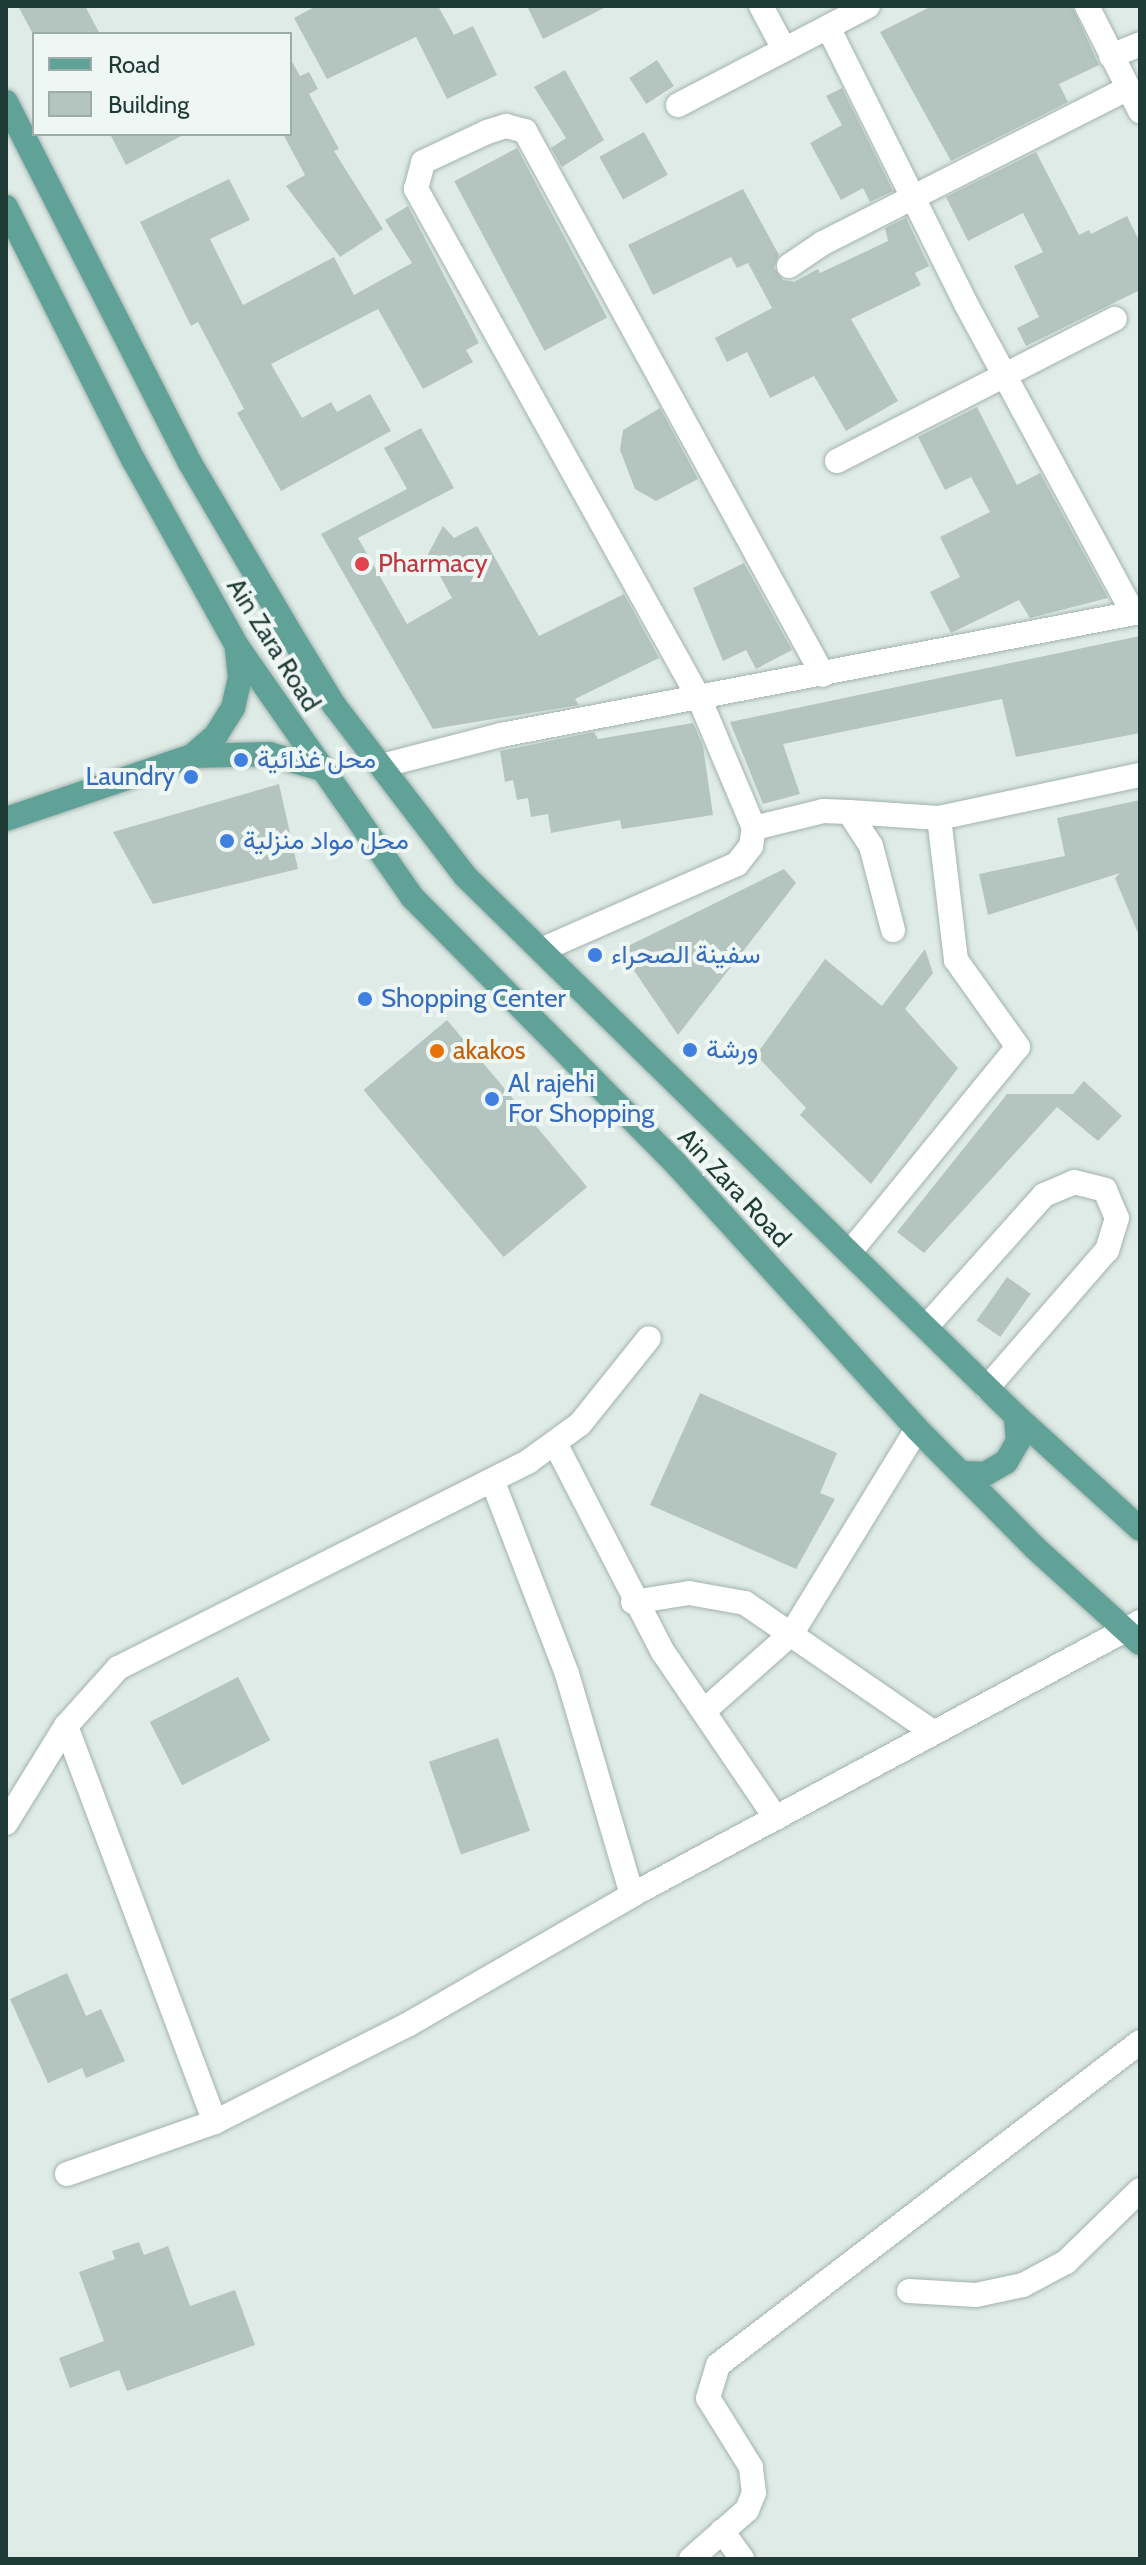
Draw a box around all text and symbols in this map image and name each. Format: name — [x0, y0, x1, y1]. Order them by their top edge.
legend — [32, 32, 292, 136]
text: Road — [108, 50, 160, 79]
text: Building — [108, 90, 189, 119]
place label: Pharmacy — [378, 548, 488, 580]
marker: Pharmacy — [353, 555, 371, 573]
street label: Ain Zara Road — [220, 573, 326, 717]
place label: محل غذائية — [257, 744, 376, 776]
marker: محل غذائية — [232, 751, 250, 769]
place label: Laundry — [86, 761, 175, 793]
marker: Laundry — [182, 768, 200, 786]
place label: محل مواد منزلية — [243, 825, 409, 857]
marker: محل مواد منزلية — [218, 832, 236, 850]
place label: سفينة الصحراء — [611, 939, 760, 971]
marker: سفينة الصحراء — [586, 946, 604, 964]
place label: Shopping Center — [381, 983, 566, 1015]
marker: Shopping Center — [356, 990, 374, 1008]
place label: ورشة — [706, 1034, 758, 1066]
place label: akakos — [453, 1035, 526, 1067]
marker: ورشة — [681, 1041, 699, 1059]
marker: akakos — [428, 1042, 446, 1060]
place label: Al rajehi For Shopping — [508, 1068, 654, 1130]
marker: Al rajehi For Shopping — [483, 1090, 501, 1108]
street label: Ain Zara Road — [671, 1122, 797, 1254]

